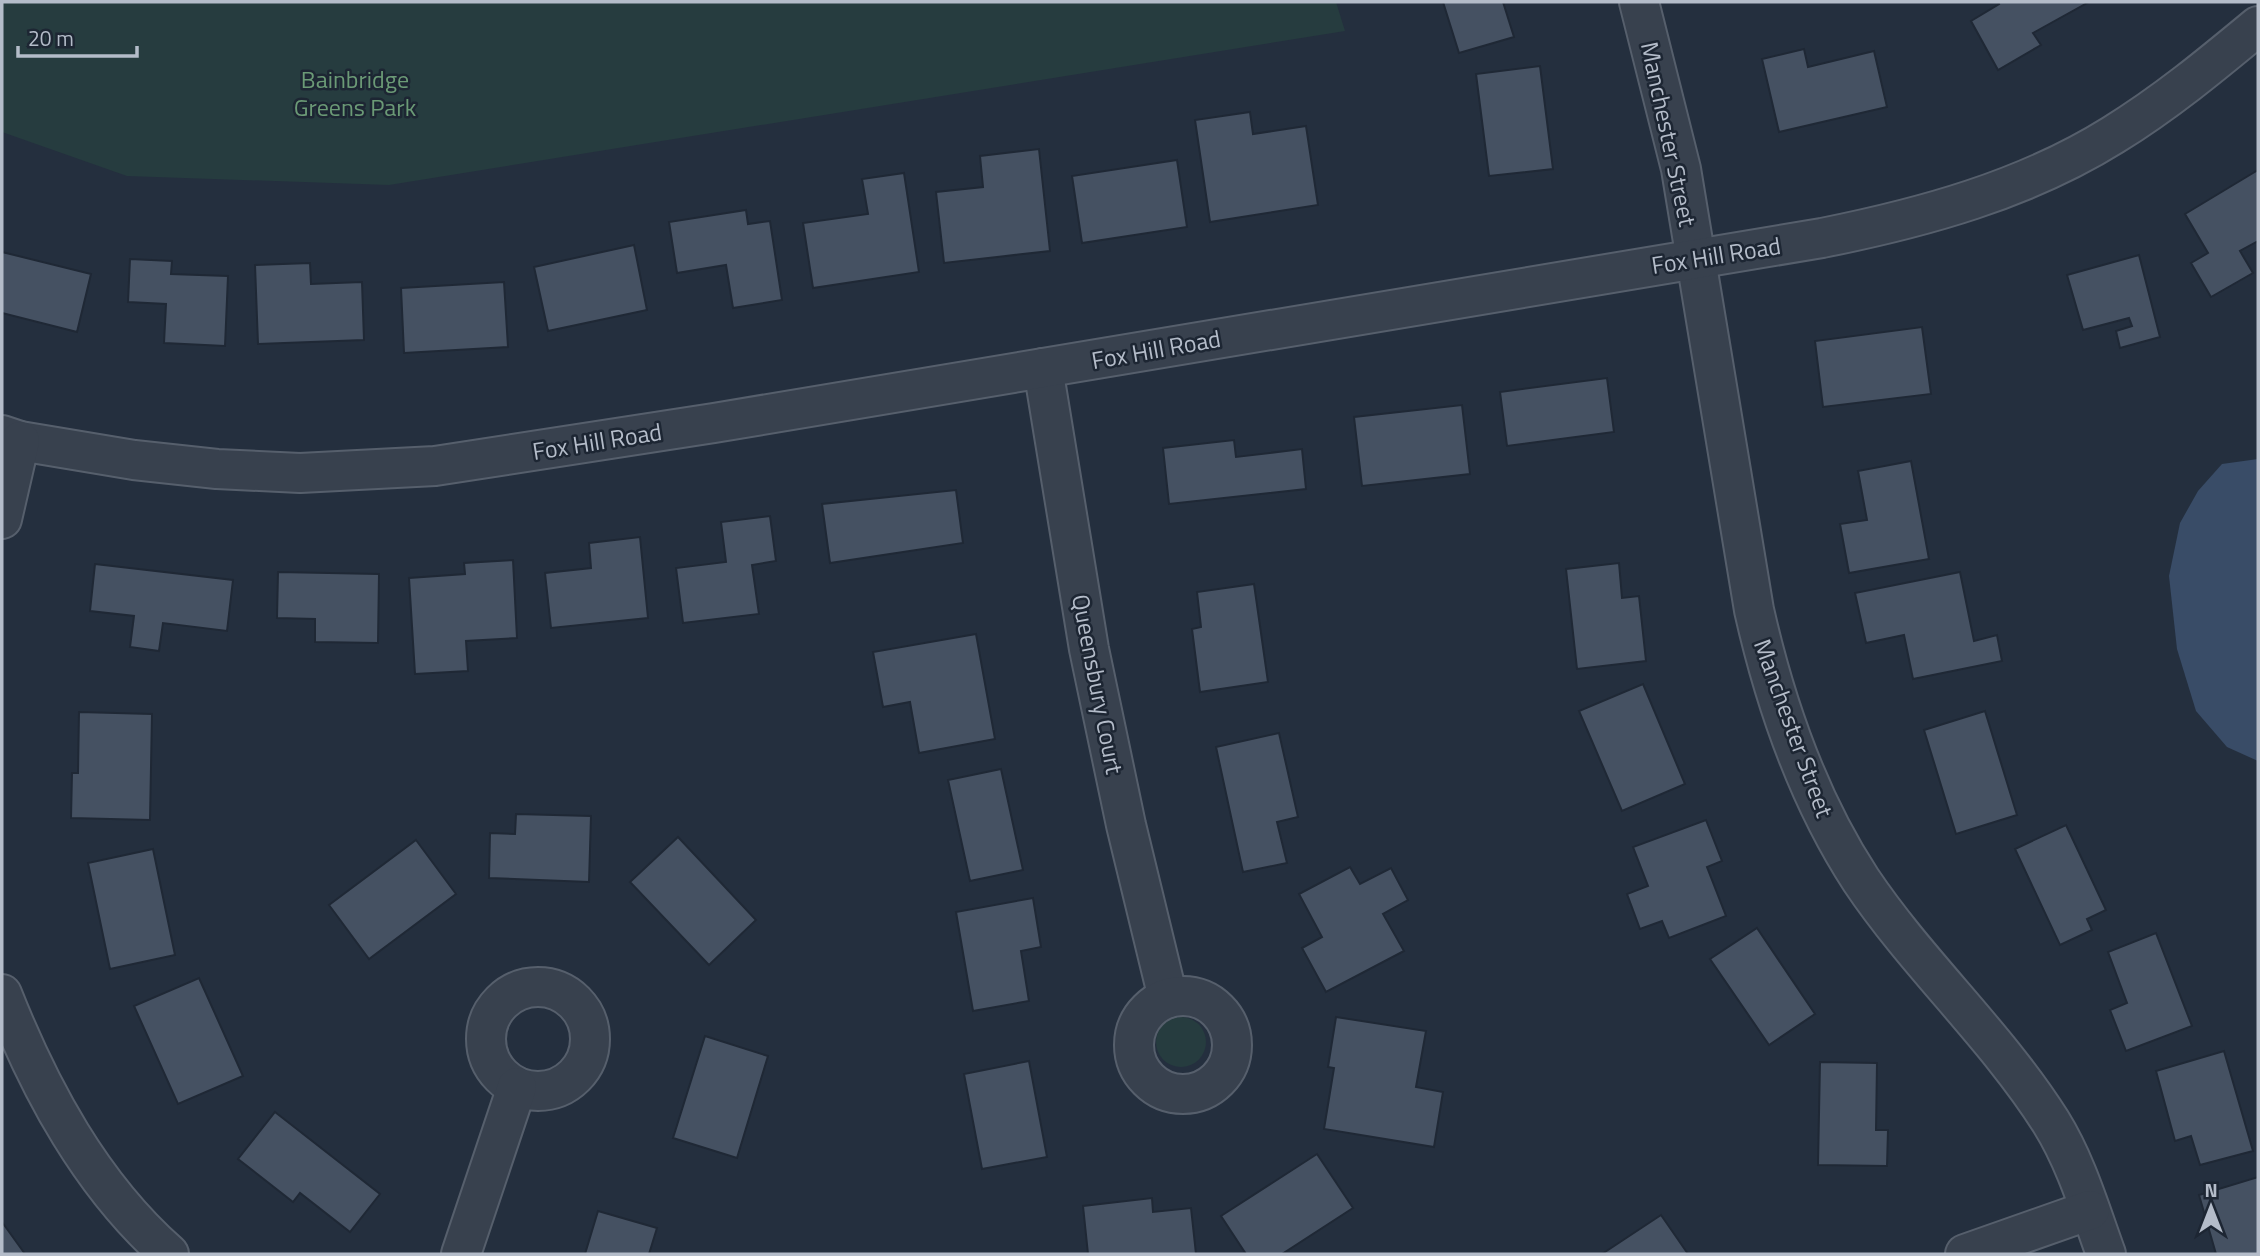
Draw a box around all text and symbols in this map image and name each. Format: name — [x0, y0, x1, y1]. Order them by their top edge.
scale bar — [18, 14, 136, 58]
text: 20 m — [28, 22, 74, 54]
street label: Manchester Street — [1632, 38, 1706, 230]
park label: Bainbridge Greens Park — [294, 61, 417, 125]
street label: Fox Hill Road — [1649, 227, 1783, 283]
street label: Fox Hill Road — [1089, 320, 1223, 378]
street label: Fox Hill Road — [530, 413, 664, 469]
street label: Queensbury Court — [1063, 591, 1133, 778]
street label: Manchester Street — [1745, 634, 1843, 823]
north arrow — [2176, 1172, 2246, 1242]
text: N — [2204, 1175, 2218, 1204]

